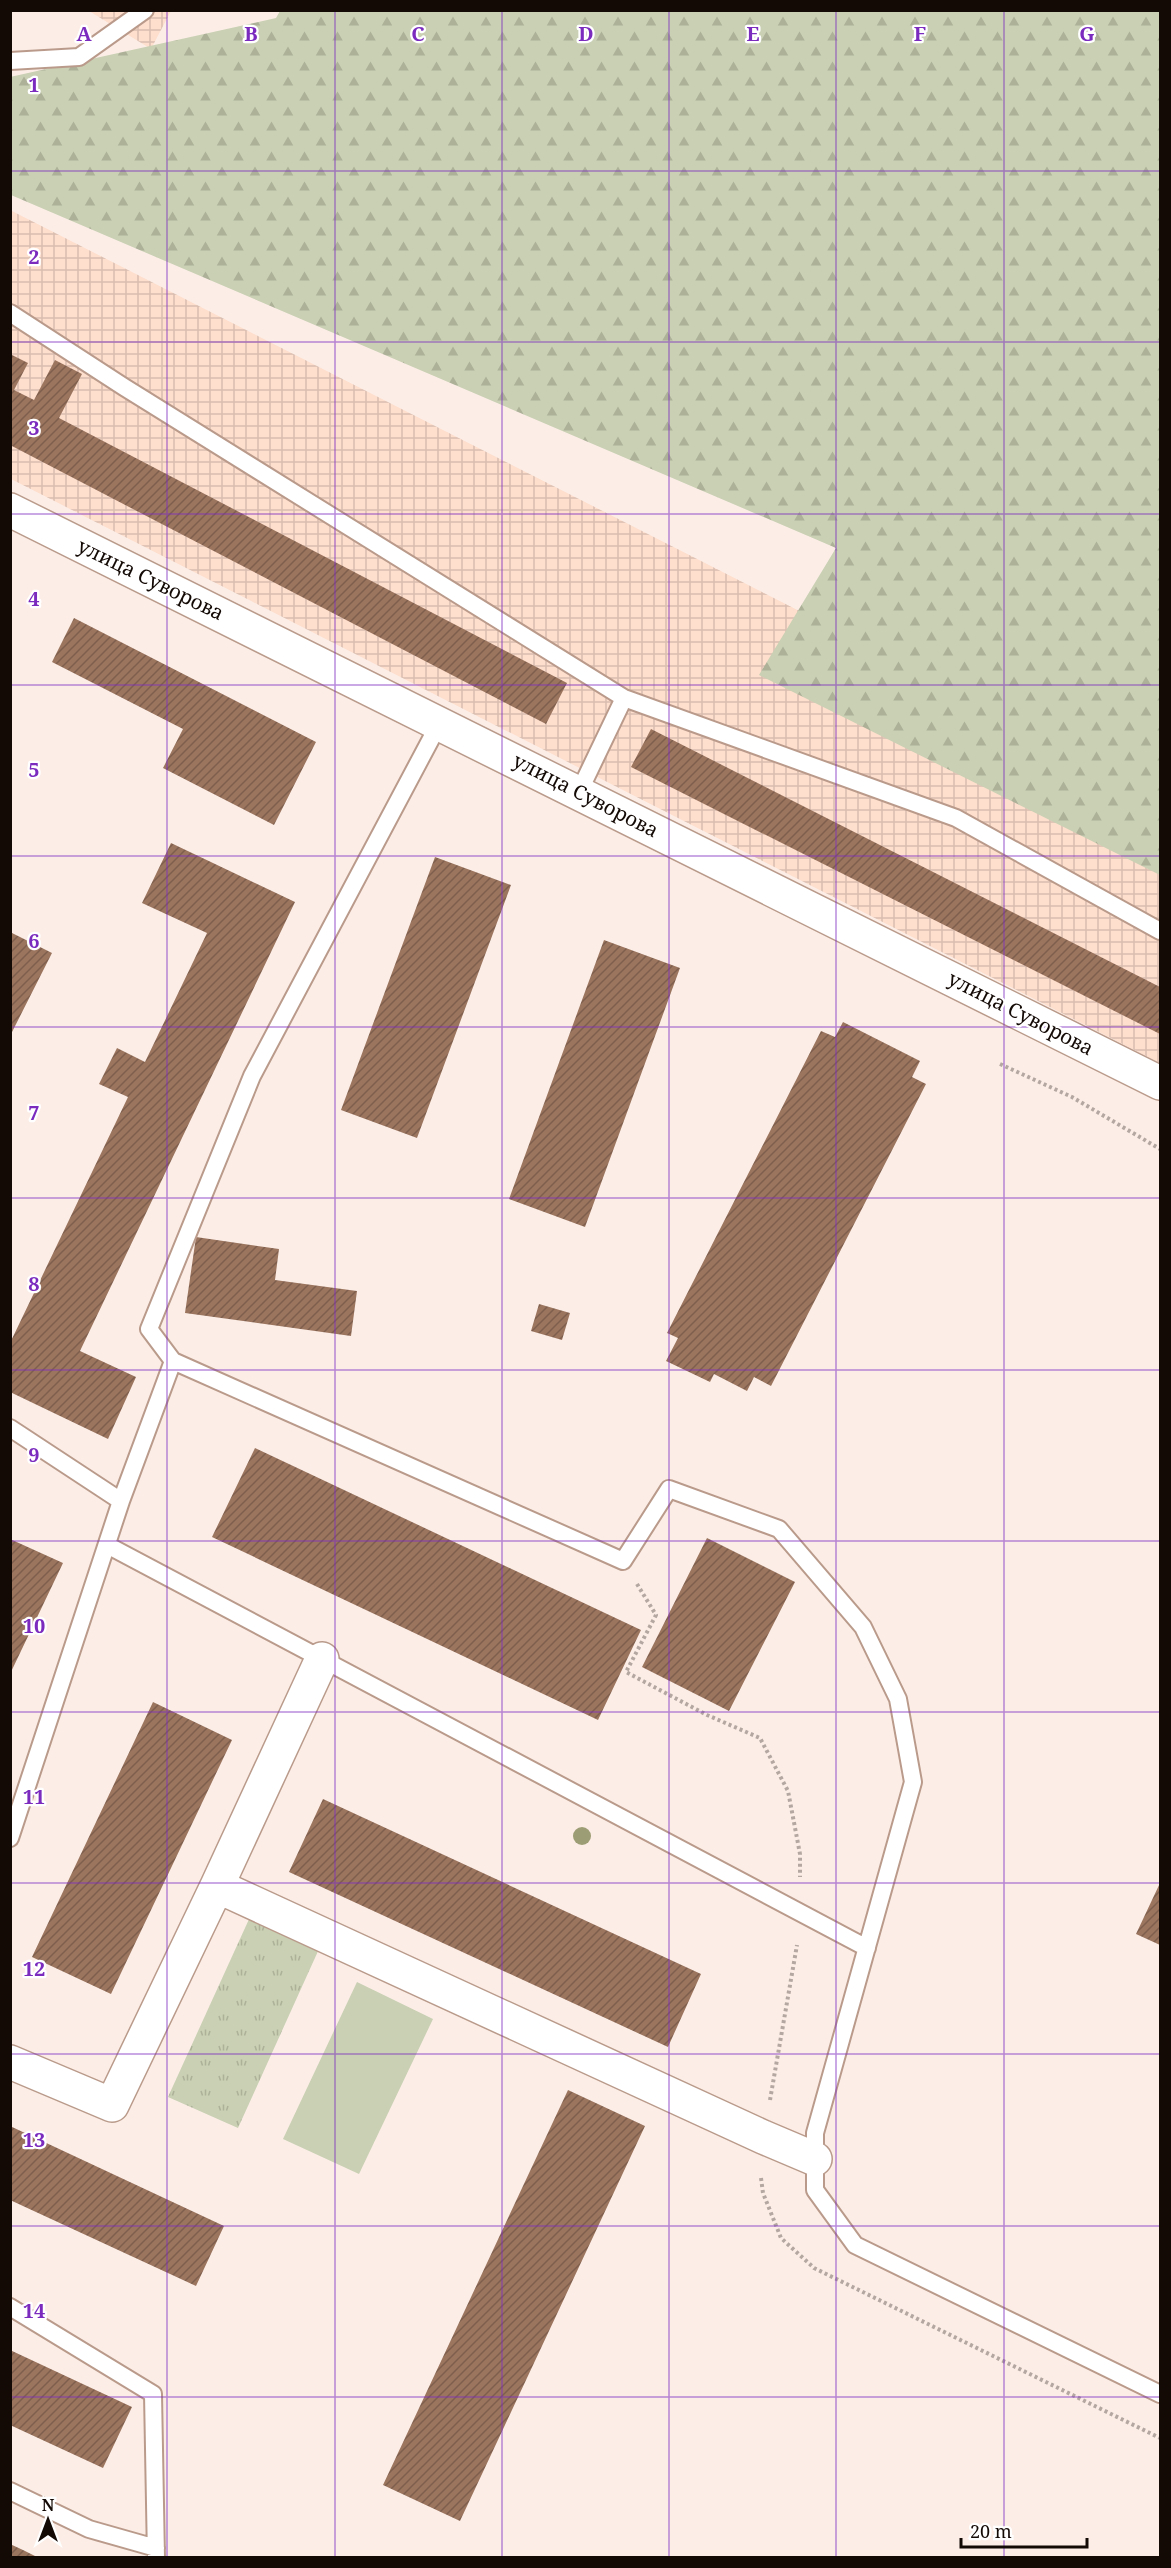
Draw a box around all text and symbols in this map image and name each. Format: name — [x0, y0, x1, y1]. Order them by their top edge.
text: A — [76, 20, 92, 47]
text: B — [244, 20, 258, 47]
text: C — [411, 20, 425, 47]
text: D — [578, 20, 594, 47]
text: E — [746, 20, 760, 47]
text: F — [914, 20, 926, 47]
text: G — [1079, 20, 1095, 47]
text: 1 — [28, 71, 40, 98]
text: 2 — [28, 243, 40, 270]
text: 3 — [28, 414, 40, 441]
street label: улица Суворова — [73, 532, 229, 626]
text: 4 — [28, 585, 40, 612]
street label: улица Суворова — [509, 747, 663, 843]
text: 5 — [28, 756, 40, 783]
text: 6 — [28, 927, 40, 954]
street label: улица Суворова — [944, 965, 1098, 1061]
text: 7 — [28, 1099, 40, 1126]
text: 8 — [28, 1270, 40, 1297]
text: 9 — [28, 1441, 40, 1468]
text: 10 — [23, 1612, 45, 1639]
text: 11 — [23, 1783, 45, 1810]
text: 12 — [23, 1955, 45, 1982]
text: 13 — [23, 2126, 45, 2153]
text: 14 — [23, 2297, 45, 2324]
north arrow — [18, 2490, 78, 2550]
text: N — [42, 2494, 55, 2516]
scale bar — [961, 2511, 1087, 2549]
text: 20 m — [970, 2519, 1012, 2543]

